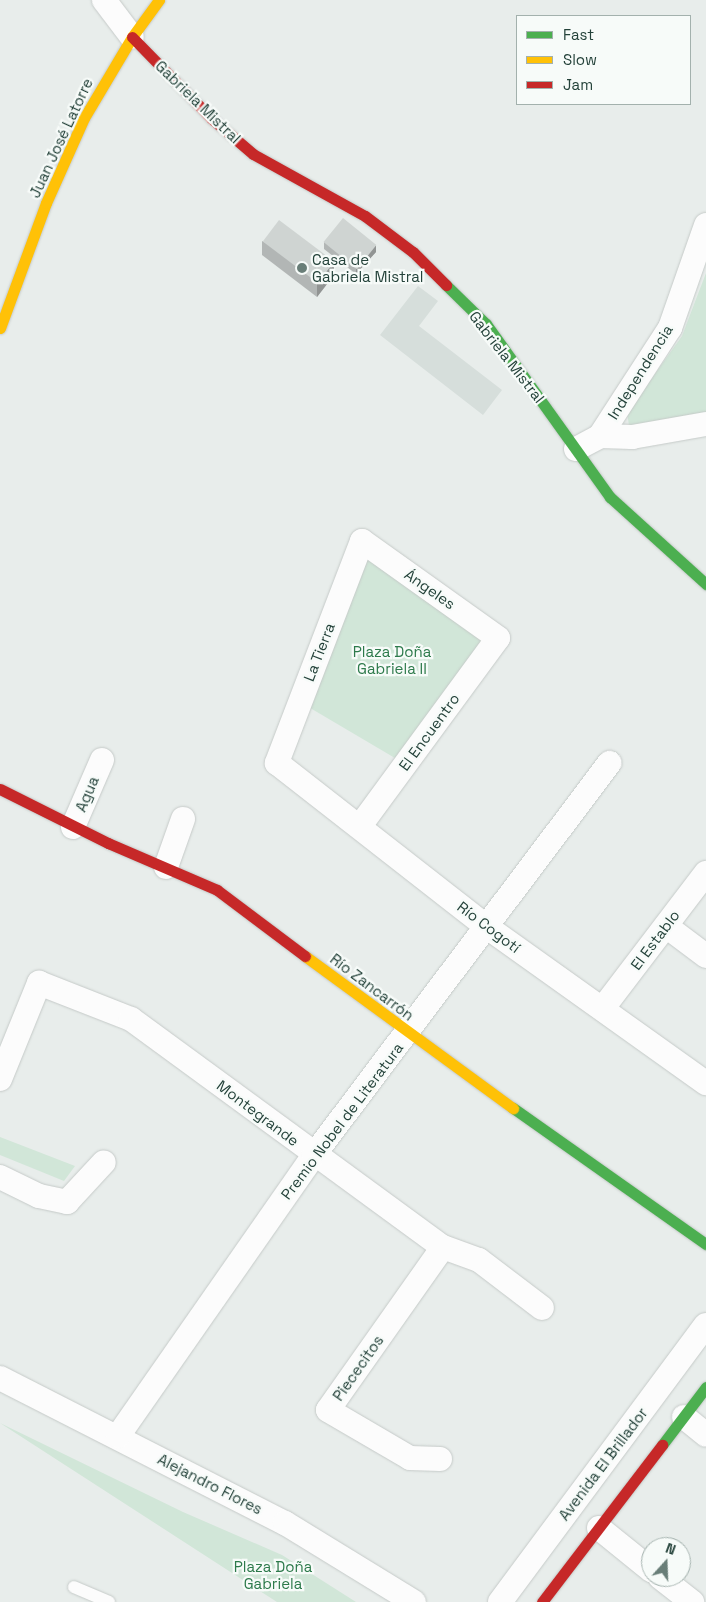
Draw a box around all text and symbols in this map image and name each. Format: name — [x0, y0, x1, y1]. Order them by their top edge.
legend — [516, 15, 691, 105]
text: Fast — [563, 25, 594, 44]
text: Slow — [563, 50, 597, 69]
street label: Gabriela Mistral — [152, 57, 244, 147]
street label: Juan José Latorre — [25, 75, 97, 201]
text: Jam — [563, 75, 593, 94]
place label: Casa de Gabriela Mistral — [312, 250, 424, 285]
marker: Casa de Gabriela Mistral — [296, 262, 308, 274]
street label: Gabriela Mistral — [466, 308, 548, 406]
street label: Independencia — [604, 321, 676, 423]
street label: Ángeles — [401, 565, 459, 613]
street label: La Tierra — [300, 620, 338, 684]
park label: Plaza Doña Gabriela II — [353, 642, 431, 677]
street label: El Encuentro — [395, 690, 463, 774]
street label: Agua — [72, 774, 102, 814]
street label: Río Cogotí — [454, 897, 524, 957]
street label: El Establo — [627, 907, 683, 973]
street label: Río Zancarrón — [327, 950, 417, 1024]
street label: Premio Nobel de Literatura — [277, 1039, 407, 1203]
street label: Montegrande — [213, 1076, 303, 1150]
street label: Piececitos — [329, 1332, 387, 1404]
street label: Avenida El Brillador — [555, 1404, 651, 1524]
street label: Alejandro Flores — [155, 1450, 265, 1518]
north arrow — [641, 1537, 691, 1587]
text: N — [663, 1539, 678, 1559]
park label: Plaza Doña Gabriela — [234, 1557, 312, 1592]

